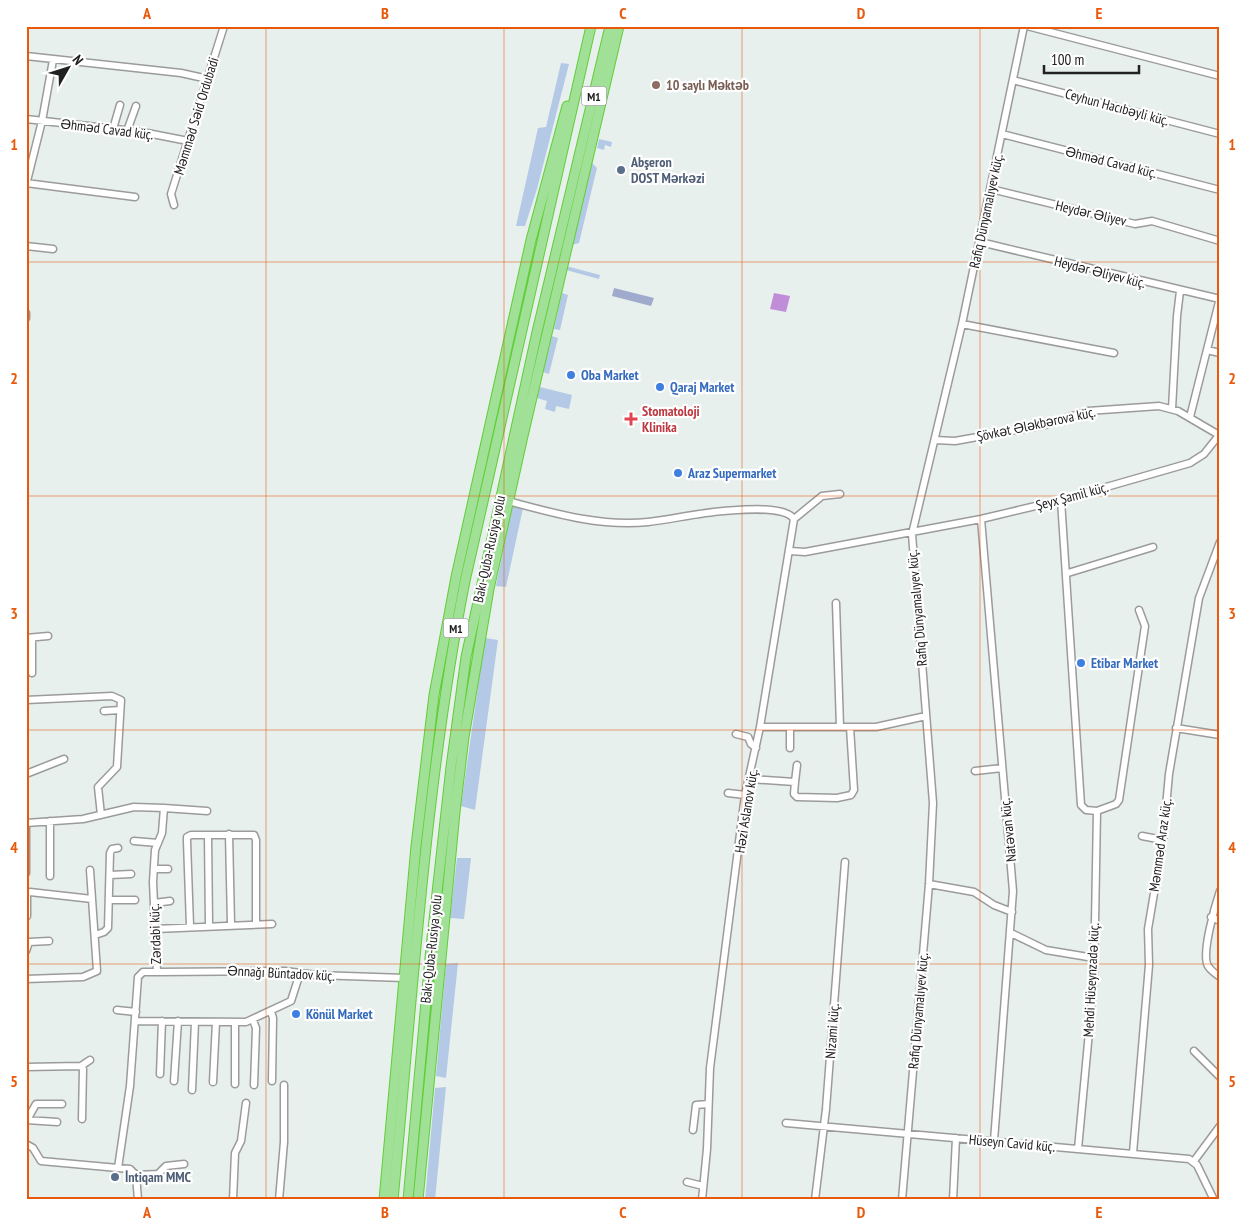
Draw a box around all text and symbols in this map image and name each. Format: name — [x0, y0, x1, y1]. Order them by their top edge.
text: A — [142, 3, 152, 23]
text: B — [381, 3, 389, 23]
text: C — [619, 3, 627, 23]
text: D — [857, 3, 866, 23]
text: E — [1096, 3, 1103, 23]
north arrow — [42, 42, 92, 92]
scale bar — [1044, 42, 1138, 74]
text: 100 m — [1051, 50, 1084, 69]
text: N — [69, 51, 87, 68]
street label: Məmməd Səid Ordubadi — [170, 55, 222, 177]
place label: 10 saylı Məktəb — [666, 76, 749, 94]
marker: 10 saylı Məktəb — [650, 79, 662, 91]
street label: Ceyhun Hacıbəyli küç. — [1063, 85, 1171, 129]
road number: M1 — [582, 86, 606, 105]
street label: Əhməd Cavad küç. — [60, 114, 154, 144]
text: 1 — [10, 134, 18, 154]
text: 1 — [1228, 134, 1236, 154]
street label: Əhməd Cavad küç. — [1063, 142, 1159, 182]
street label: Rafiq Dünyamalıyev küç. — [965, 152, 1007, 270]
place label: Abşeron DOST Mərkəzi — [630, 153, 705, 187]
marker: Abşeron DOST Mərkəzi — [615, 164, 627, 176]
street label: Heydər Əliyev — [1054, 196, 1129, 230]
street label: Heydər Əliyev küç. — [1052, 252, 1148, 292]
place label: Oba Market — [581, 366, 638, 384]
text: 2 — [10, 368, 18, 388]
text: 2 — [1228, 368, 1236, 388]
marker: Oba Market — [565, 369, 577, 381]
place label: Qaraj Market — [670, 378, 734, 396]
marker: Qaraj Market — [654, 381, 666, 393]
place label: Stomatoloji Klinika — [642, 402, 700, 436]
street label: Şövkət Ələkbərova küç. — [975, 403, 1097, 445]
marker: Stomatoloji Klinika — [624, 412, 638, 426]
place label: Araz Supermarket — [687, 464, 776, 482]
marker: Araz Supermarket — [672, 467, 684, 479]
street label: Şeyx Şamil küç. — [1034, 478, 1110, 514]
street label: Bakı-Quba-Rusiya yolu — [469, 494, 509, 604]
street label: Rafiq Dünyamalıyev küç. — [903, 549, 931, 667]
text: 3 — [10, 603, 18, 623]
text: 3 — [1228, 603, 1236, 623]
road number: M1 — [444, 618, 468, 638]
place label: Etibar Market — [1091, 654, 1158, 672]
marker: Etibar Market — [1075, 657, 1087, 669]
street label: Həzi Aslanov küç. — [730, 768, 762, 854]
street label: Natəvan küç. — [996, 797, 1020, 863]
street label: Məmməd Araz küç. — [1145, 797, 1175, 893]
text: 4 — [10, 837, 18, 857]
text: 4 — [1228, 837, 1236, 857]
street label: Bakı-Quba-Rusiya yolu — [416, 894, 446, 1004]
street label: Zərdabi küç. — [145, 903, 165, 965]
street label: Mehdi Hüseynzadə küç. — [1079, 922, 1103, 1038]
street label: Rafiq Dünyamalıyev küç. — [904, 952, 932, 1070]
street label: Ənnağı Büntadov küç. — [227, 961, 335, 985]
street label: Nizami küç. — [821, 1003, 843, 1059]
place label: Könül Market — [306, 1005, 373, 1023]
marker: Könül Market — [290, 1008, 302, 1020]
text: 5 — [10, 1071, 18, 1091]
text: 5 — [1228, 1071, 1236, 1091]
street label: Hüseyn Cavid küç. — [968, 1130, 1056, 1156]
place label: İntiqam MMC — [125, 1168, 192, 1186]
marker: İntiqam MMC — [109, 1171, 121, 1183]
text: A — [142, 1202, 152, 1222]
text: B — [381, 1202, 389, 1222]
text: C — [619, 1202, 627, 1222]
text: D — [857, 1202, 866, 1222]
text: E — [1096, 1202, 1103, 1222]

